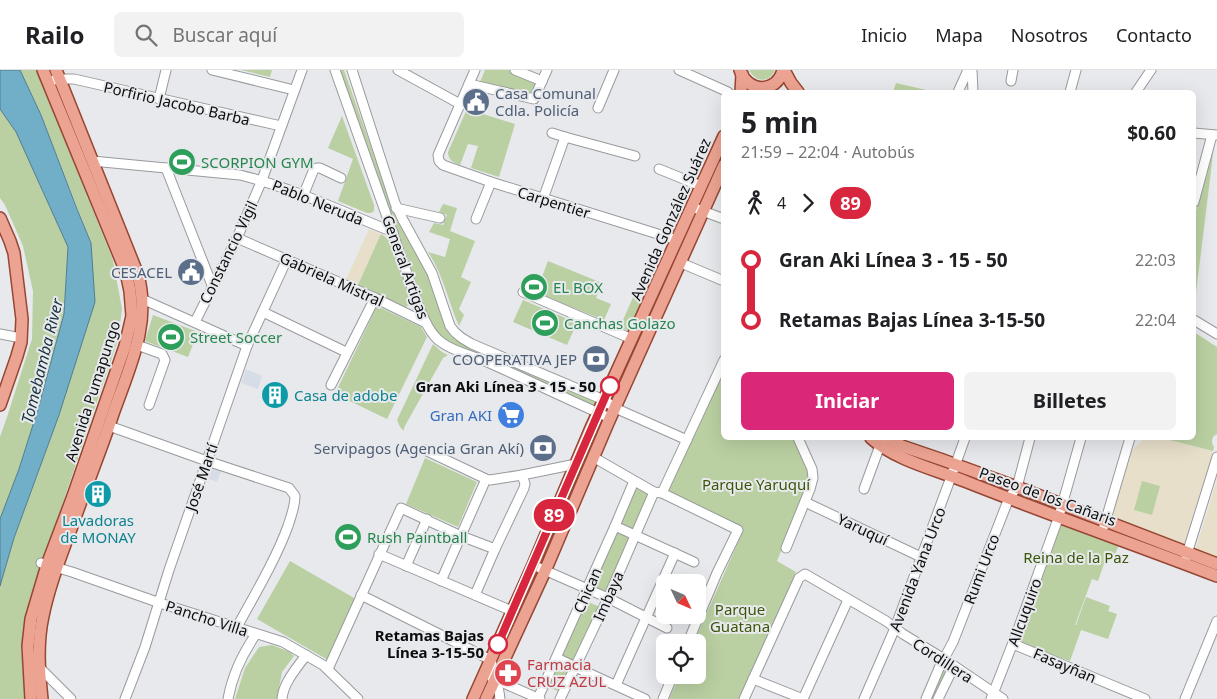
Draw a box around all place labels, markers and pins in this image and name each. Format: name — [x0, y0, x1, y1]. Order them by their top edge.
place label: Casa Comunal Cdla. Policía — [495, 83, 596, 120]
public building icon: Casa Comunal Cdla. Policía — [461, 87, 491, 117]
sports icon: SCORPION GYM — [167, 147, 197, 177]
place label: SCORPION GYM — [201, 152, 314, 172]
public building icon: CESACEL — [176, 257, 206, 287]
place label: CESACEL — [111, 262, 172, 282]
sports icon: EL BOX — [519, 272, 549, 302]
place label: EL BOX — [553, 277, 603, 297]
sports icon: Canchas Golazo — [530, 308, 560, 338]
place label: Canchas Golazo — [564, 313, 676, 333]
sports icon: Street Soccer — [156, 322, 186, 352]
place label: Street Soccer — [190, 327, 282, 347]
bank icon: COOPERATIVA JEP — [581, 344, 611, 374]
place label: COOPERATIVA JEP — [452, 349, 577, 369]
place label: Gran Aki Línea 3 - 15 - 50 — [415, 376, 596, 396]
marker: Gran Aki Línea 3 - 15 - 50 — [600, 376, 620, 396]
building icon: Casa de adobe — [260, 380, 290, 410]
place label: Casa de adobe — [294, 385, 397, 405]
supermarket icon: Gran AKI — [496, 400, 526, 430]
place label: Gran AKI — [430, 405, 492, 425]
bank icon: Servipagos (Agencia Gran Akí) — [528, 433, 558, 463]
place label: Servipagos (Agencia Gran Akí) — [314, 438, 524, 458]
building icon: Lavadoras de MONAY — [83, 479, 113, 509]
place label: Lavadoras de MONAY — [60, 510, 136, 547]
sports icon: Rush Paintball — [333, 522, 363, 552]
place label: Rush Paintball — [367, 527, 467, 547]
place label: Retamas Bajas Línea 3-15-50 — [375, 625, 484, 662]
marker: Retamas Bajas Línea 3-15-50 — [488, 634, 508, 654]
place label: Farmacia CRUZ AZUL — [527, 654, 606, 691]
pharmacy icon: Farmacia CRUZ AZUL — [493, 658, 523, 688]

